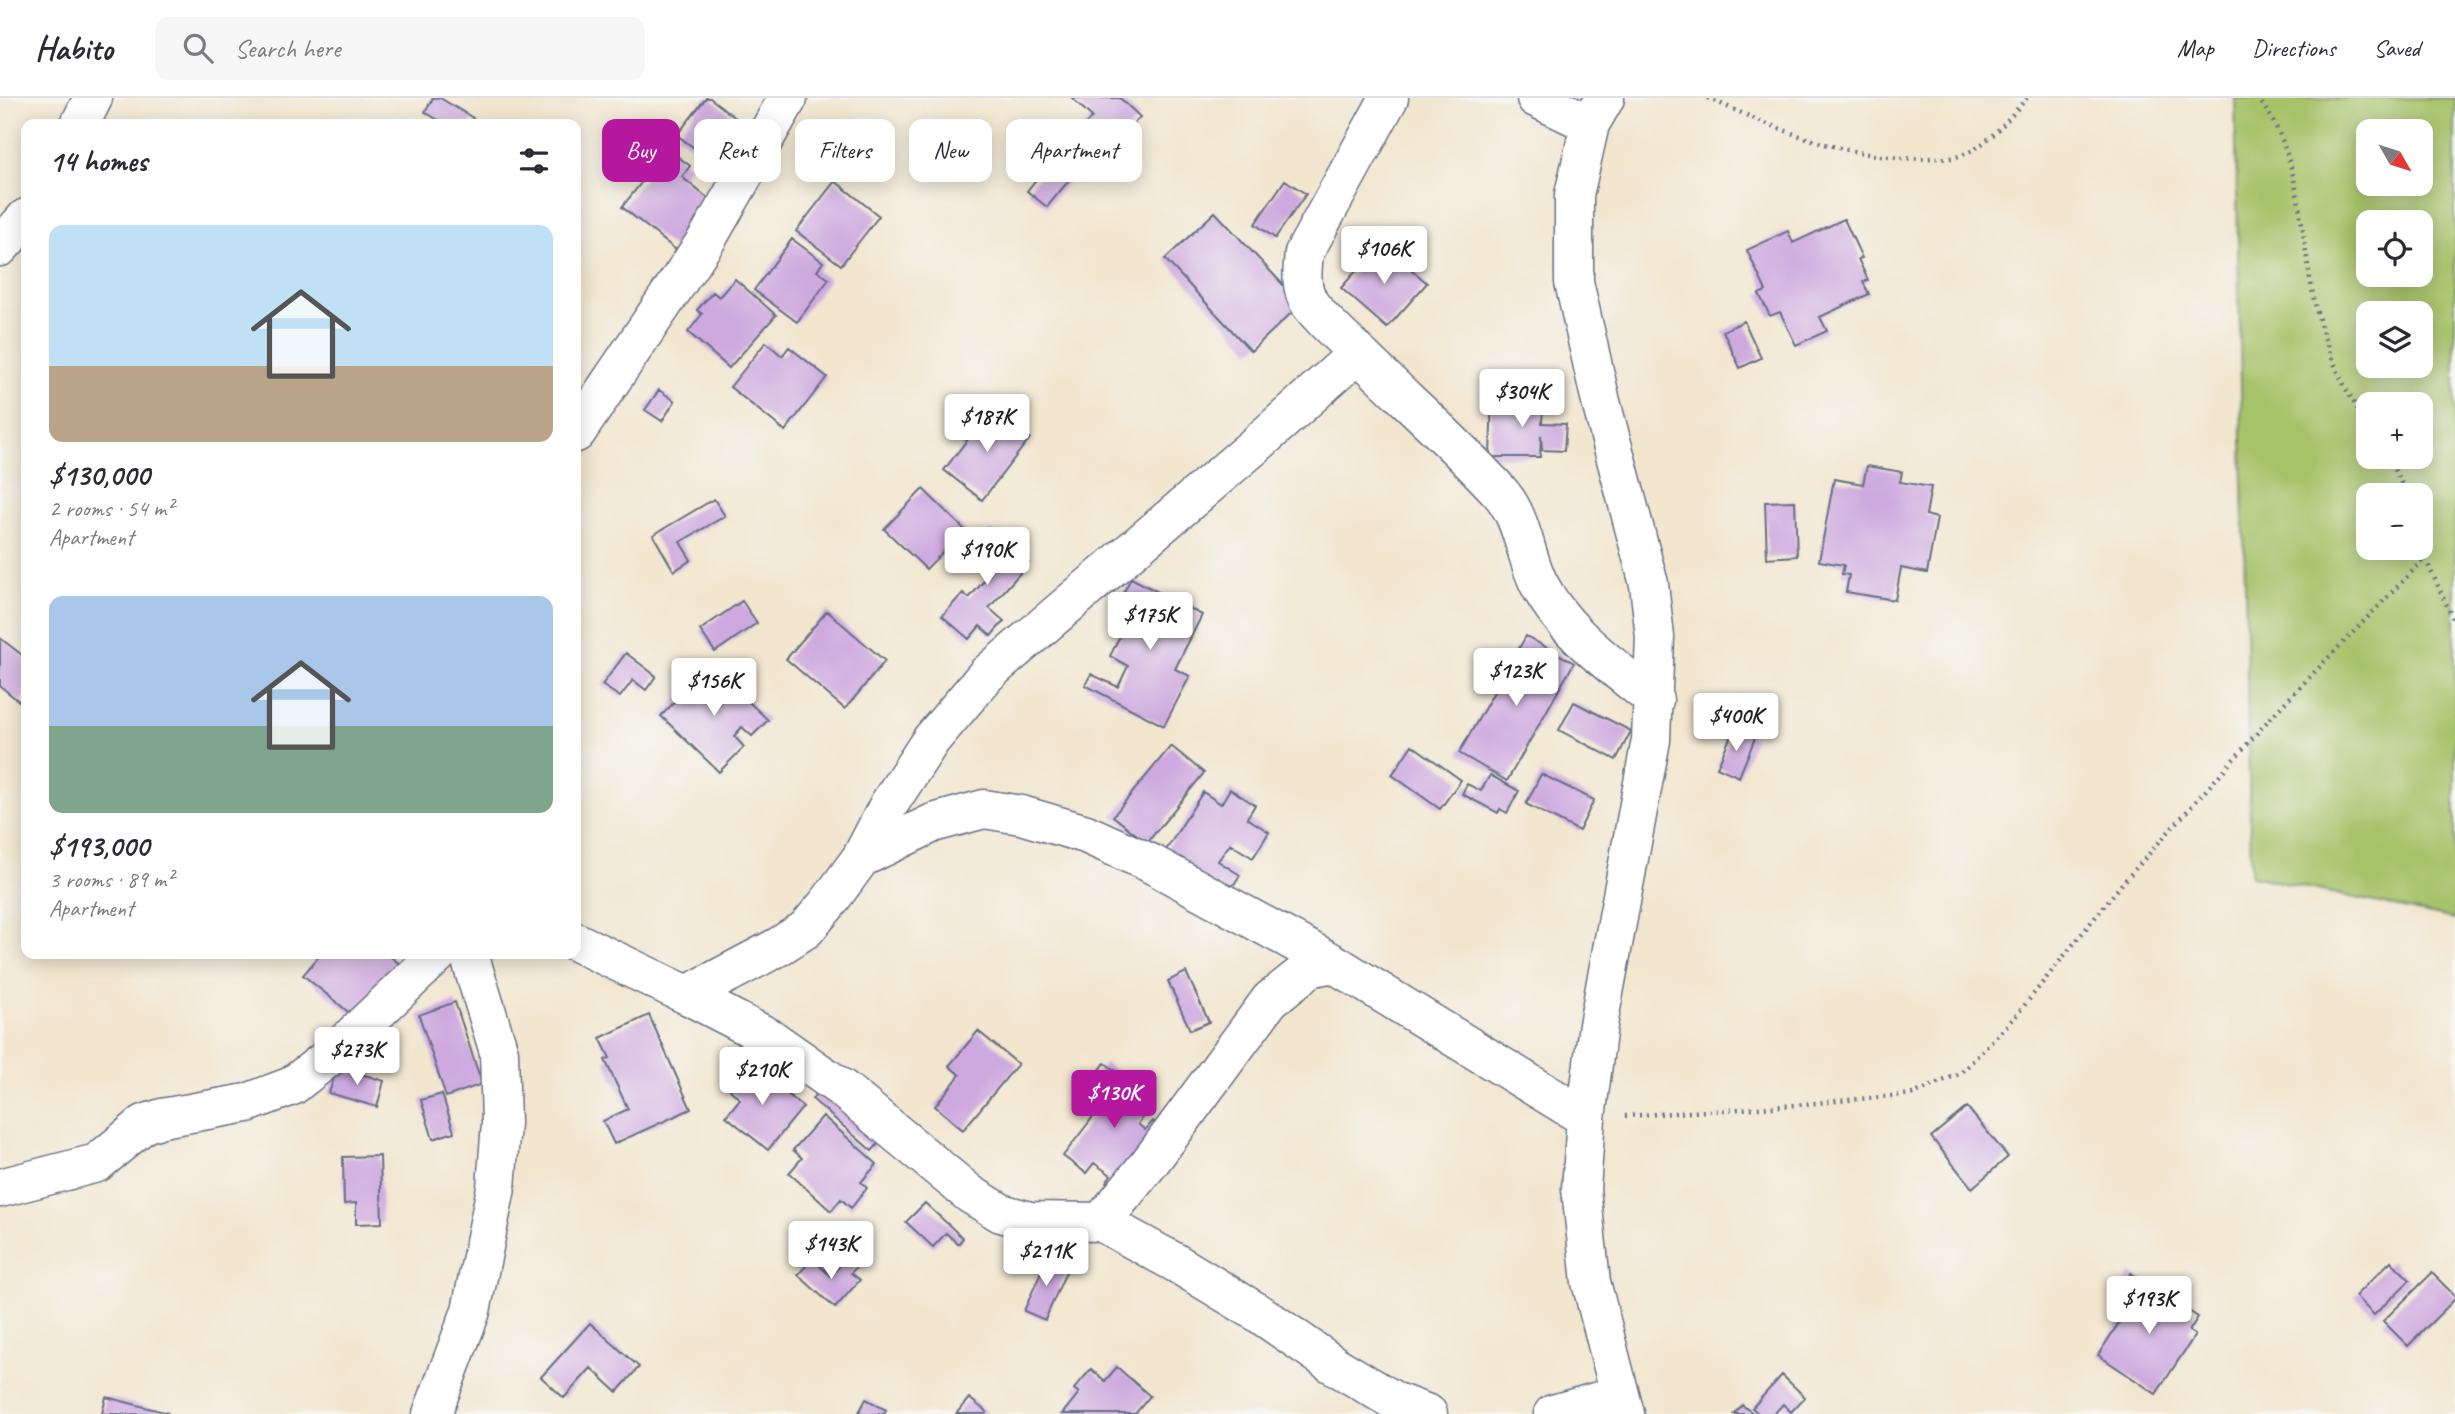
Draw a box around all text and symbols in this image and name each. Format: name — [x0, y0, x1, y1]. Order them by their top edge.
search box — [155, 17, 645, 80]
text: Habito — [35, 27, 113, 69]
icon: search — [179, 29, 217, 67]
text: Search here — [235, 32, 341, 65]
text: Map — [2177, 33, 2214, 63]
text: Directions — [2252, 33, 2335, 63]
text: Saved — [2373, 33, 2420, 63]
chip: Buy — [602, 119, 680, 182]
chip: Rent — [694, 119, 781, 182]
chip: Filters — [795, 119, 895, 182]
chip: New — [909, 119, 992, 182]
chip: Apartment — [1006, 119, 1142, 182]
north arrow — [2356, 119, 2432, 196]
map controls — [2356, 119, 2433, 560]
text: 14 homes — [49, 142, 147, 180]
icon: filters — [515, 142, 553, 180]
button: locate — [2356, 210, 2433, 287]
pin: $106K — [1335, 226, 1433, 286]
text: $106K — [1357, 234, 1411, 263]
icon: home — [238, 271, 364, 397]
button: layers — [2356, 301, 2433, 378]
pin: $304K — [1473, 370, 1571, 429]
text: $304K — [1495, 377, 1549, 406]
button: + — [2356, 392, 2433, 469]
pin: $187K — [938, 394, 1036, 454]
text: $187K — [961, 402, 1014, 431]
text: $130,000 — [49, 456, 149, 494]
button: − — [2356, 483, 2433, 560]
text: 2 rooms · 54 m² — [49, 494, 173, 523]
text: Apartment — [49, 523, 134, 552]
pin: $190K — [938, 528, 1036, 587]
text: $190K — [961, 535, 1013, 564]
pin: $175K — [1101, 592, 1199, 652]
text: $175K — [1124, 600, 1176, 629]
icon: home — [238, 642, 364, 768]
pin: $123K — [1467, 648, 1565, 708]
text: $123K — [1489, 656, 1543, 685]
pin: $156K — [665, 658, 763, 718]
text: $156K — [687, 666, 741, 695]
pin: $400K — [1687, 694, 1785, 753]
text: $400K — [1709, 701, 1763, 730]
text: $193,000 — [49, 827, 149, 865]
text: 3 rooms · 89 m² — [49, 865, 173, 894]
text: Apartment — [49, 894, 134, 923]
pin: $273K — [308, 1028, 406, 1087]
text: $273K — [331, 1035, 384, 1064]
pin: $210K — [713, 1048, 811, 1107]
text: $210K — [735, 1055, 789, 1084]
pin: $130K — [1065, 1070, 1163, 1130]
text: $130K — [1087, 1078, 1141, 1107]
pin: $143K — [782, 1222, 880, 1281]
pin: $211K — [997, 1228, 1095, 1288]
text: $143K — [804, 1229, 858, 1258]
text: $211K — [1019, 1236, 1073, 1265]
pin: $193K — [2100, 1276, 2198, 1336]
text: $193K — [2123, 1284, 2175, 1313]

